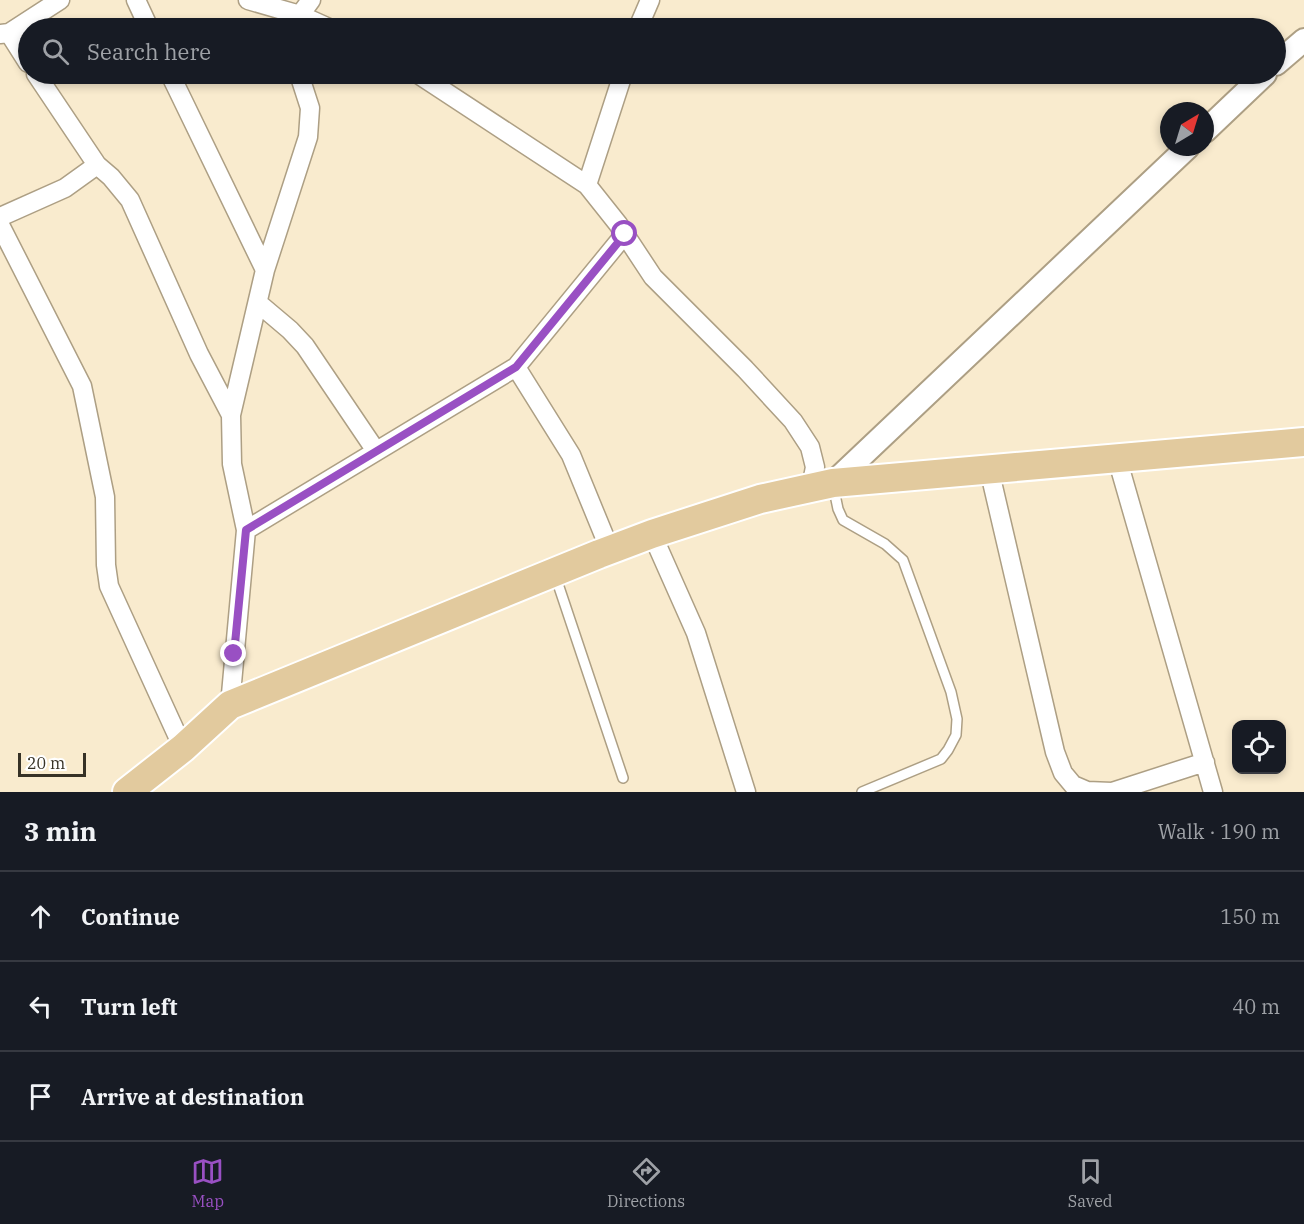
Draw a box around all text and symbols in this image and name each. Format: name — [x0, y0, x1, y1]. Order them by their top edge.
search box — [18, 18, 1286, 84]
icon: search — [39, 35, 72, 68]
text: Search here — [87, 37, 211, 66]
north arrow — [1160, 102, 1214, 156]
route start — [611, 220, 637, 246]
route end — [220, 640, 246, 666]
map controls — [1232, 720, 1286, 774]
button: locate — [1232, 720, 1286, 774]
scale bar — [18, 750, 86, 778]
text: 20 m — [27, 753, 65, 773]
text: 3 min — [24, 814, 97, 848]
text: Walk · 190 m — [1158, 818, 1280, 845]
icon: ahead — [24, 900, 57, 933]
text: Continue — [81, 902, 180, 931]
text: 150 m — [1220, 903, 1280, 930]
icon: left — [24, 990, 57, 1023]
text: Turn left — [81, 992, 177, 1021]
text: 40 m — [1232, 993, 1280, 1020]
icon: arrive — [24, 1080, 57, 1113]
text: Arrive at destination — [81, 1082, 304, 1111]
tab: Map — [191, 1155, 224, 1211]
tab: Directions — [607, 1155, 685, 1211]
tab: Saved — [1068, 1155, 1113, 1211]

